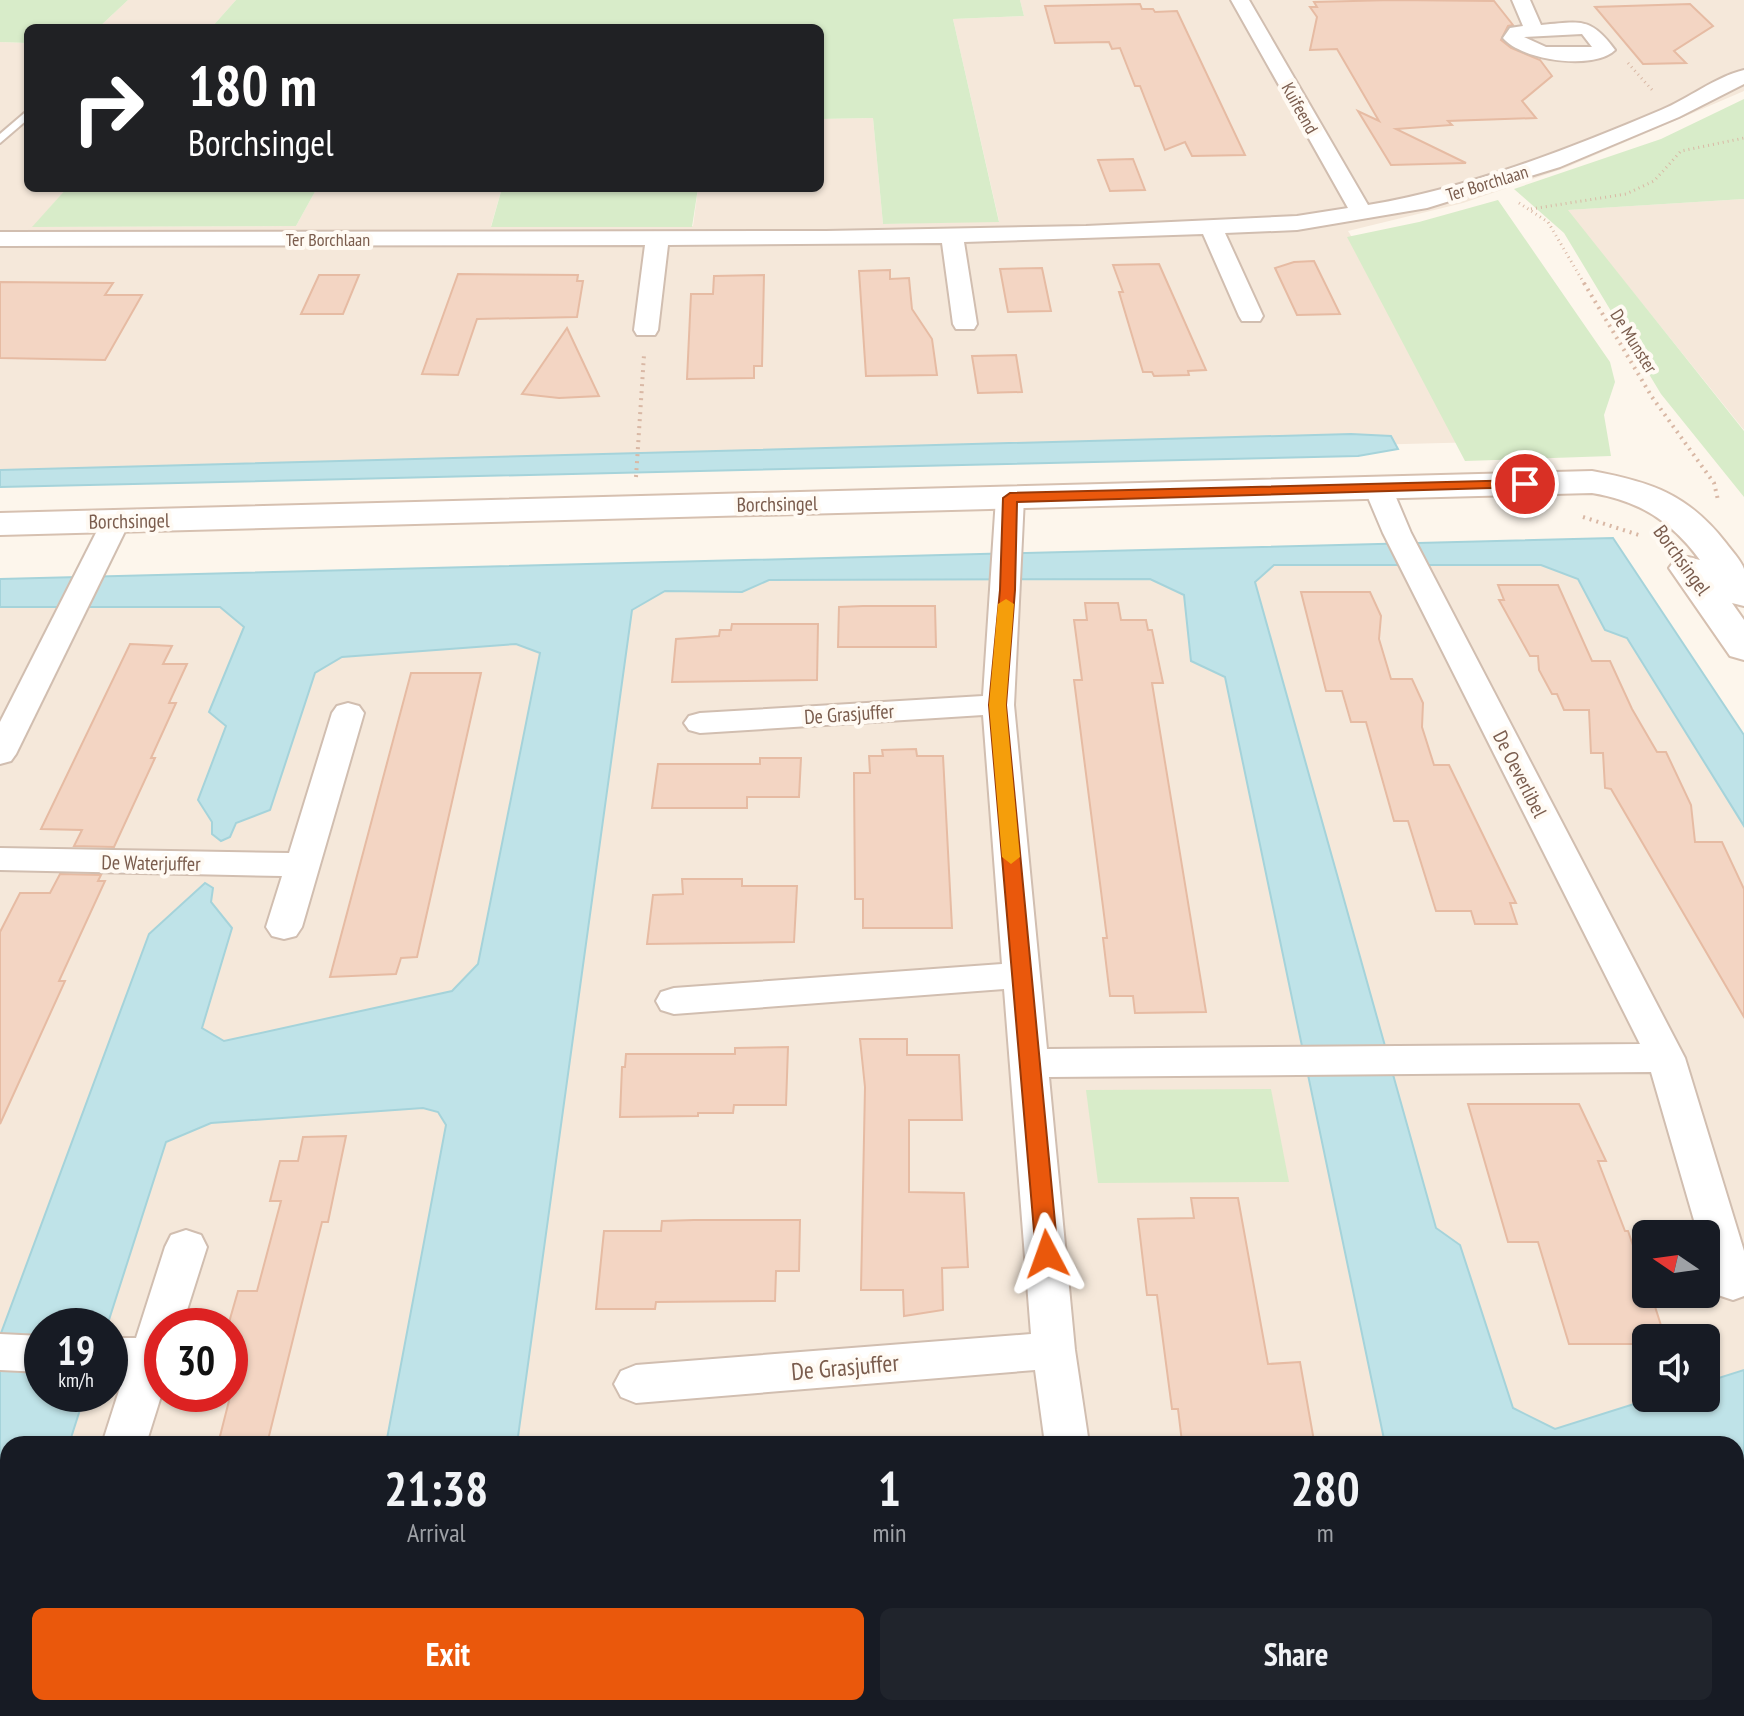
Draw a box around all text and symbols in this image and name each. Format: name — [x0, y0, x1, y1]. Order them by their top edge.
text: 180 m — [188, 49, 317, 121]
icon: right — [56, 56, 160, 160]
street label: Kuifeend — [1277, 78, 1323, 138]
text: Borchsingel — [188, 119, 334, 166]
street label: Ter Borchlaan — [1443, 160, 1531, 206]
street label: Ter Borchlaan — [286, 228, 370, 251]
street label: De Munster — [1605, 305, 1663, 377]
pin — [1491, 450, 1559, 518]
icon: arrive — [1503, 462, 1547, 506]
street label: Borchsingel — [736, 490, 818, 518]
street label: Borchsingel — [88, 507, 170, 535]
street label: Borchsingel — [1648, 520, 1716, 601]
street label: De Grasjuffer — [803, 698, 895, 730]
street label: De Oeverlibel — [1487, 726, 1553, 822]
street label: De Waterjuffer — [101, 849, 201, 877]
position arrow — [1005, 1212, 1089, 1296]
north arrow — [1632, 1220, 1720, 1308]
map controls — [1632, 1220, 1720, 1412]
speed limit sign: 30 — [144, 1308, 248, 1412]
text: 19 — [57, 1324, 95, 1376]
button: sound — [1632, 1324, 1720, 1412]
street label: De Grasjuffer — [790, 1347, 901, 1387]
text: km/h — [58, 1367, 94, 1393]
text: 21:38 — [384, 1457, 488, 1519]
text: 1 — [878, 1457, 901, 1519]
text: 280 — [1291, 1457, 1360, 1519]
text: Arrival — [407, 1516, 466, 1549]
text: min — [872, 1516, 906, 1549]
text: m — [1317, 1516, 1334, 1549]
button: Exit — [32, 1608, 864, 1700]
button: Share — [880, 1608, 1712, 1700]

